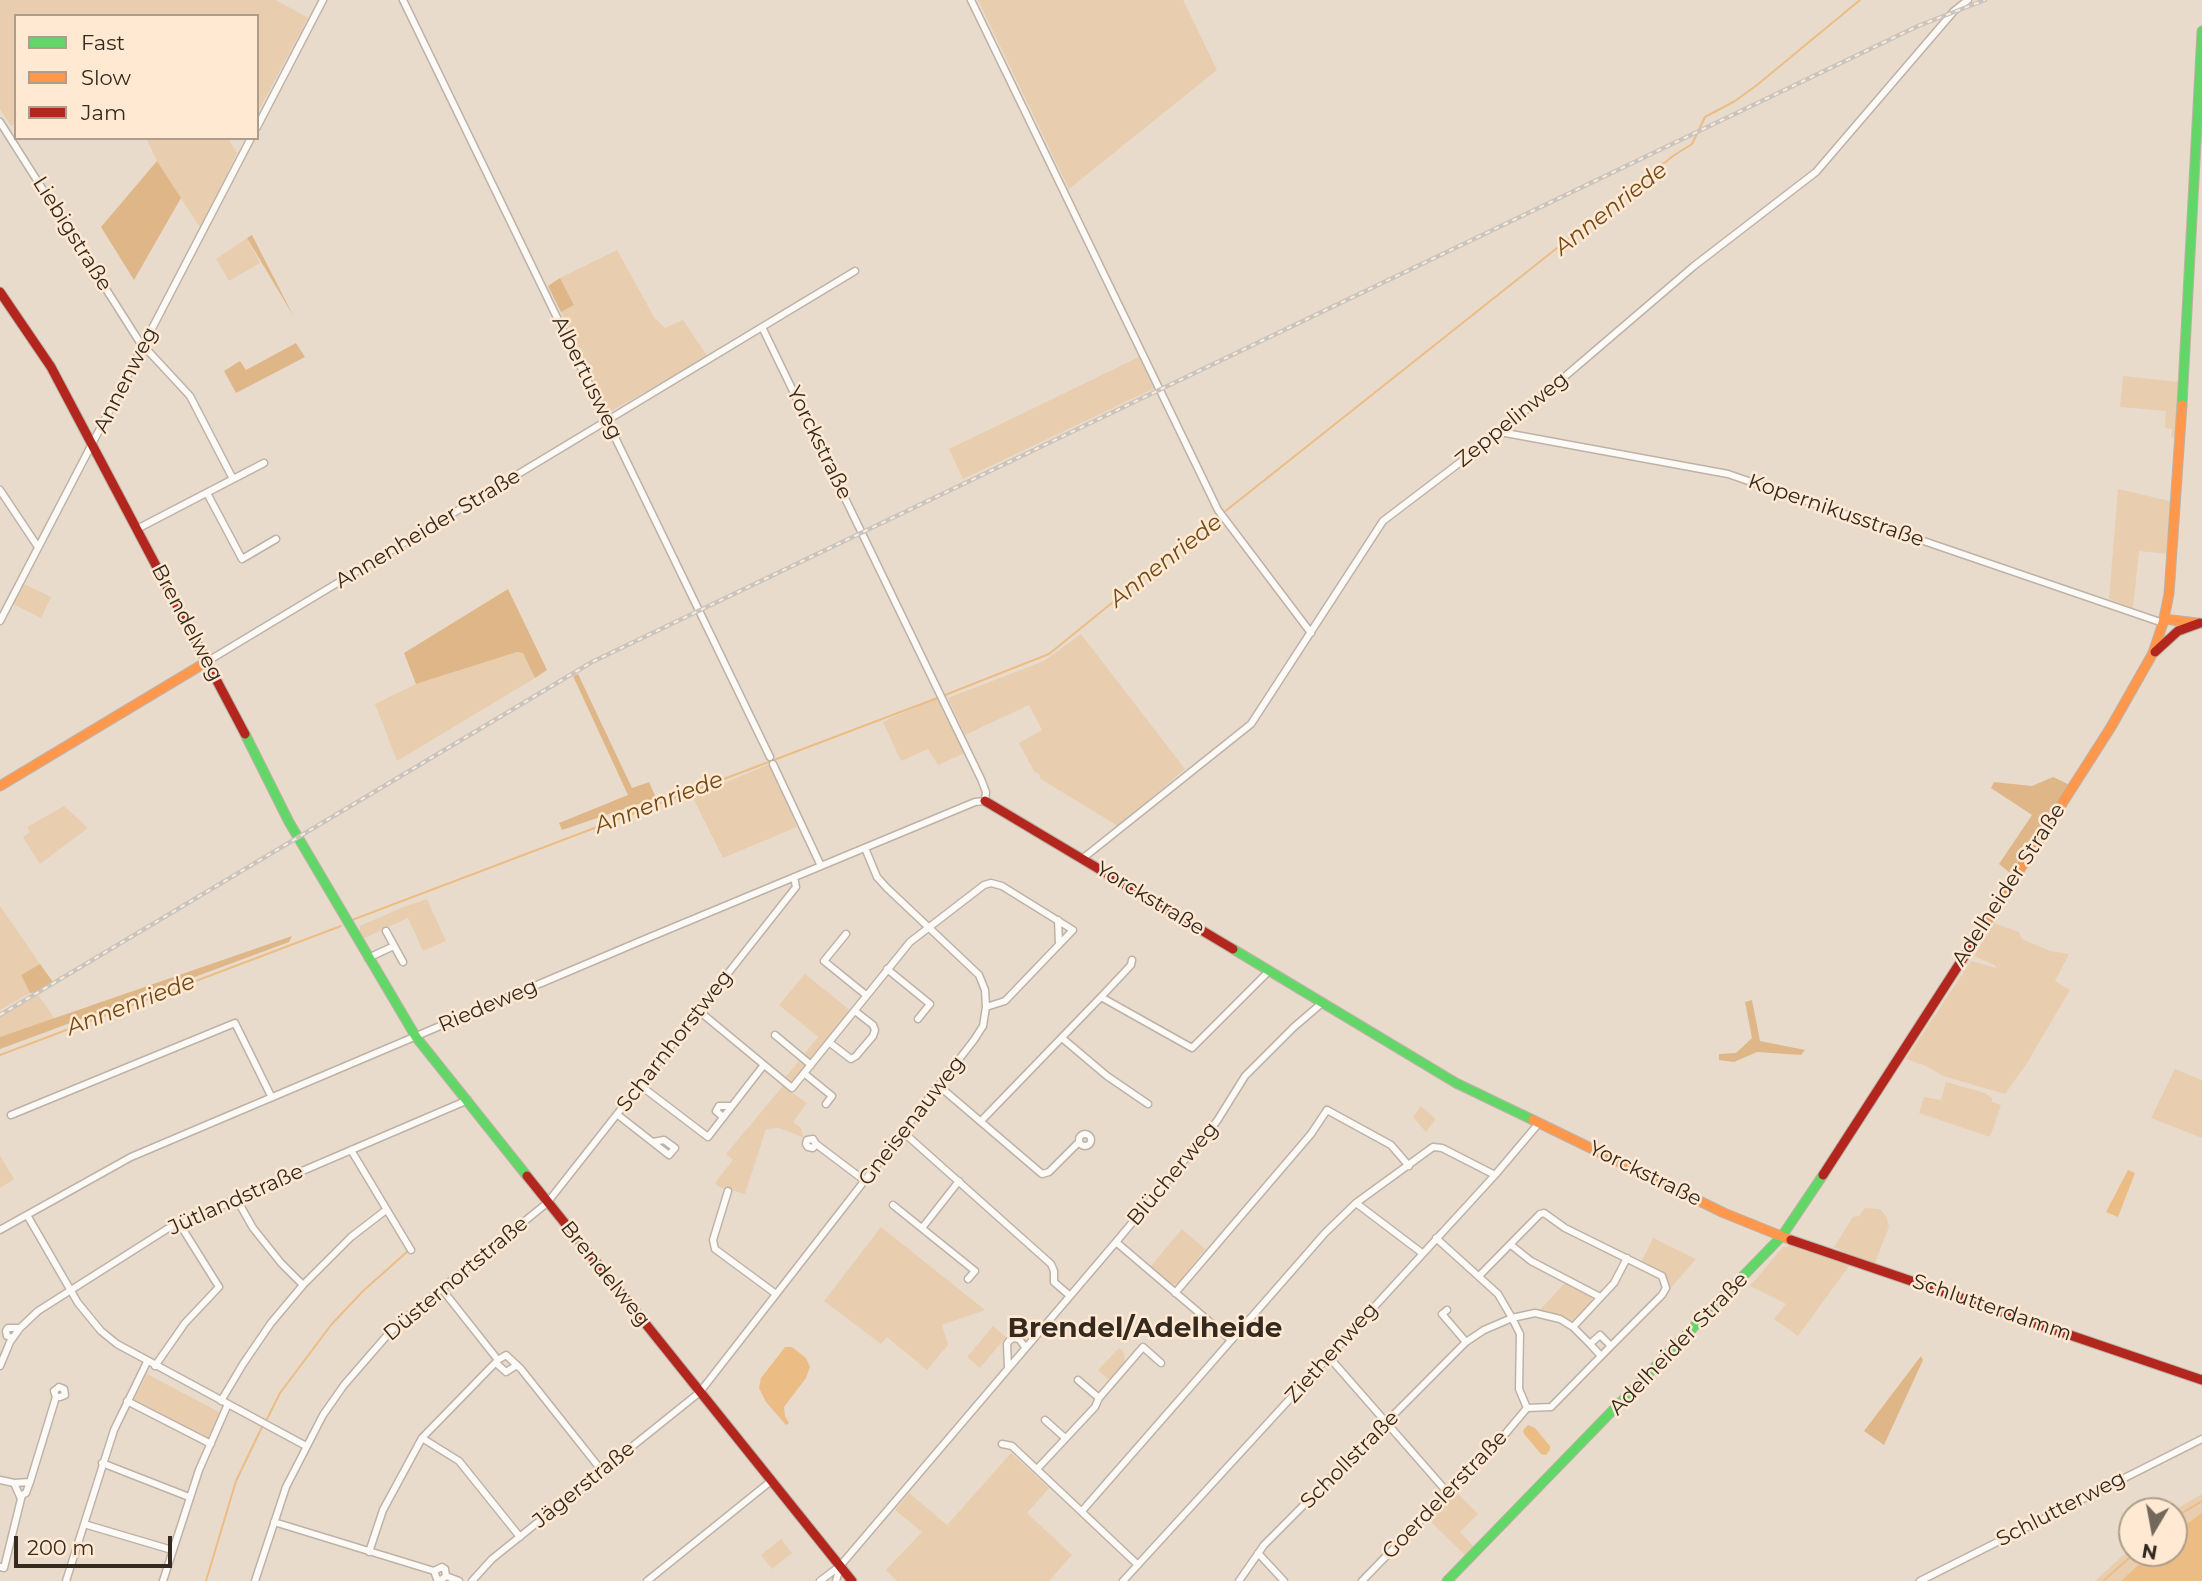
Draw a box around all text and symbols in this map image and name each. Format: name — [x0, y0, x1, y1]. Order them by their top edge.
legend — [14, 14, 259, 140]
text: Fast — [81, 30, 125, 55]
text: Slow — [81, 65, 131, 90]
text: Jam — [81, 100, 126, 125]
water label: Annenriede — [1549, 156, 1673, 262]
street label: Liebigstraße — [27, 172, 117, 296]
street label: Albertusweg — [546, 312, 628, 444]
street label: Annenweg — [89, 323, 163, 437]
street label: Zeppelinweg — [1451, 367, 1573, 473]
street label: Yorckstraße — [781, 382, 857, 504]
street label: Annenheider Straße — [331, 464, 525, 594]
street label: Kopernikusstraße — [1745, 469, 1927, 553]
water label: Annenriede — [1104, 508, 1228, 614]
street label: Brendelweg — [146, 560, 228, 686]
water label: Annenriede — [591, 766, 727, 840]
street label: Adelheider Straße — [1947, 799, 2071, 971]
street label: Yorckstraße — [1091, 857, 1209, 941]
street label: Scharnhorstweg — [612, 965, 738, 1117]
water label: Annenriede — [63, 968, 199, 1042]
street label: Riedeweg — [435, 974, 541, 1038]
street label: Gneisenauweg — [854, 1051, 970, 1191]
street label: Blücherweg — [1122, 1117, 1224, 1231]
street label: Yorckstraße — [1584, 1136, 1706, 1212]
street label: Jütlandstraße — [165, 1159, 307, 1241]
street label: Düsternortstraße — [379, 1211, 533, 1347]
street label: Brendelweg — [555, 1216, 655, 1332]
street label: Adelheider Straße — [1604, 1267, 1754, 1421]
street label: Schlutterdamm — [1909, 1269, 2075, 1347]
street label: Ziethenweg — [1280, 1298, 1384, 1408]
district label: Brendel/Adelheide — [1007, 1312, 1283, 1346]
street label: Schollstraße — [1296, 1406, 1404, 1514]
street label: Goerdelerstraße — [1377, 1425, 1513, 1565]
street label: Jägerstraße — [528, 1436, 640, 1534]
street label: Schlutterweg — [1992, 1466, 2130, 1552]
north arrow — [2118, 1497, 2188, 1567]
scale bar — [18, 1522, 175, 1566]
text: 200 m — [27, 1535, 94, 1560]
text: N — [2140, 1539, 2159, 1564]

